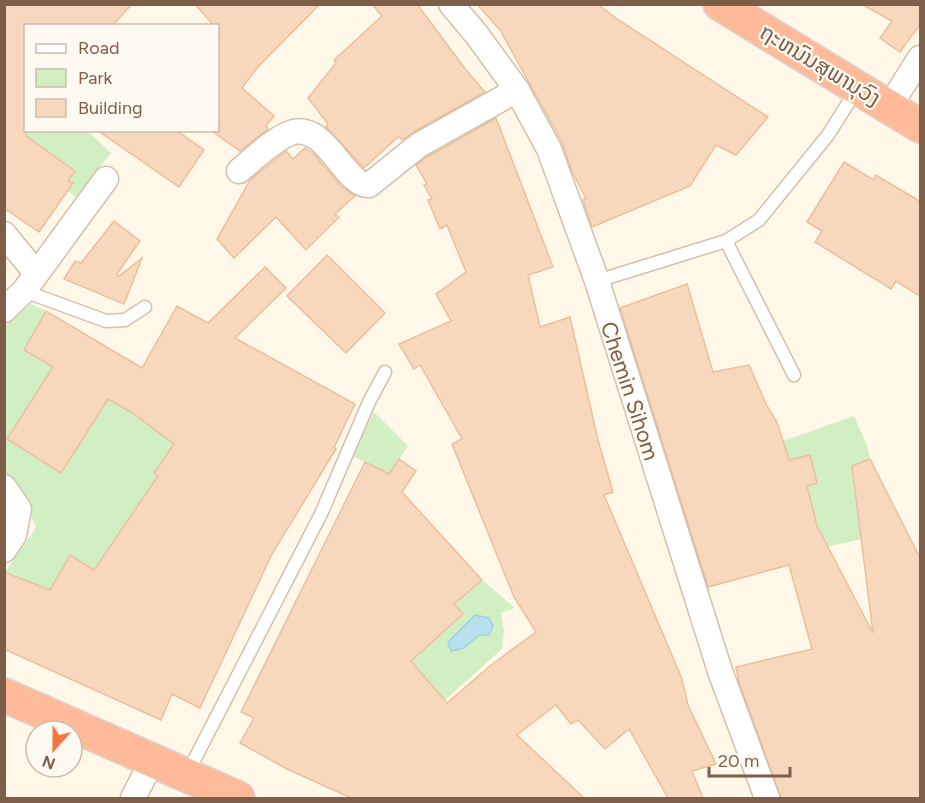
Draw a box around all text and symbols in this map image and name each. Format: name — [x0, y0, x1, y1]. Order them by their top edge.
street label: ຖະຫນົນສຸພານຸວົງ — [754, 18, 885, 113]
legend — [24, 24, 219, 132]
text: Road — [78, 37, 119, 59]
text: Park — [78, 67, 113, 89]
text: Building — [78, 97, 143, 119]
street label: Chemin Sihom — [595, 318, 665, 464]
north arrow — [24, 719, 84, 779]
scale bar — [709, 740, 790, 778]
text: 20 m — [718, 750, 759, 772]
text: N — [40, 751, 58, 774]

